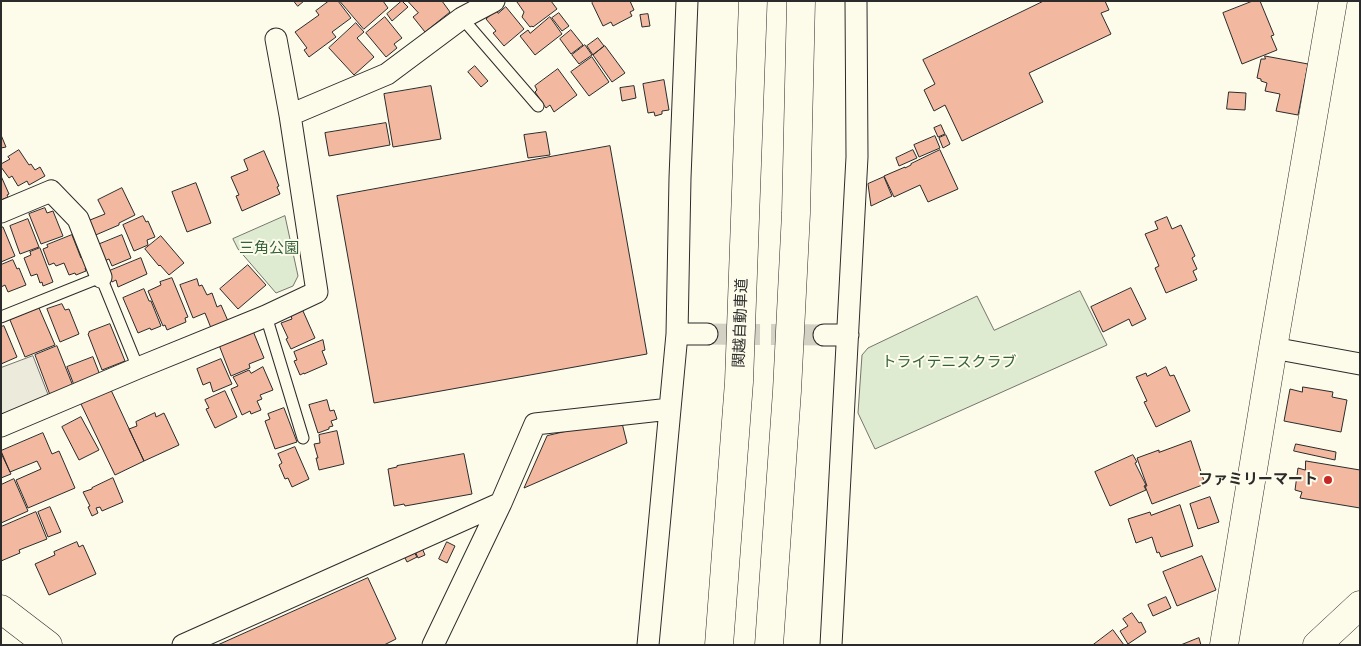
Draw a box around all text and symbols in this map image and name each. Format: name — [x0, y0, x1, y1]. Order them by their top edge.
park label: 三角公園 — [239, 240, 299, 258]
street label: 関越自動車道 — [730, 278, 752, 368]
park label: トライテニスクラブ — [882, 354, 1016, 372]
place label: ファミリーマート — [1198, 471, 1318, 489]
marker: ファミリーマート — [1322, 474, 1334, 486]

